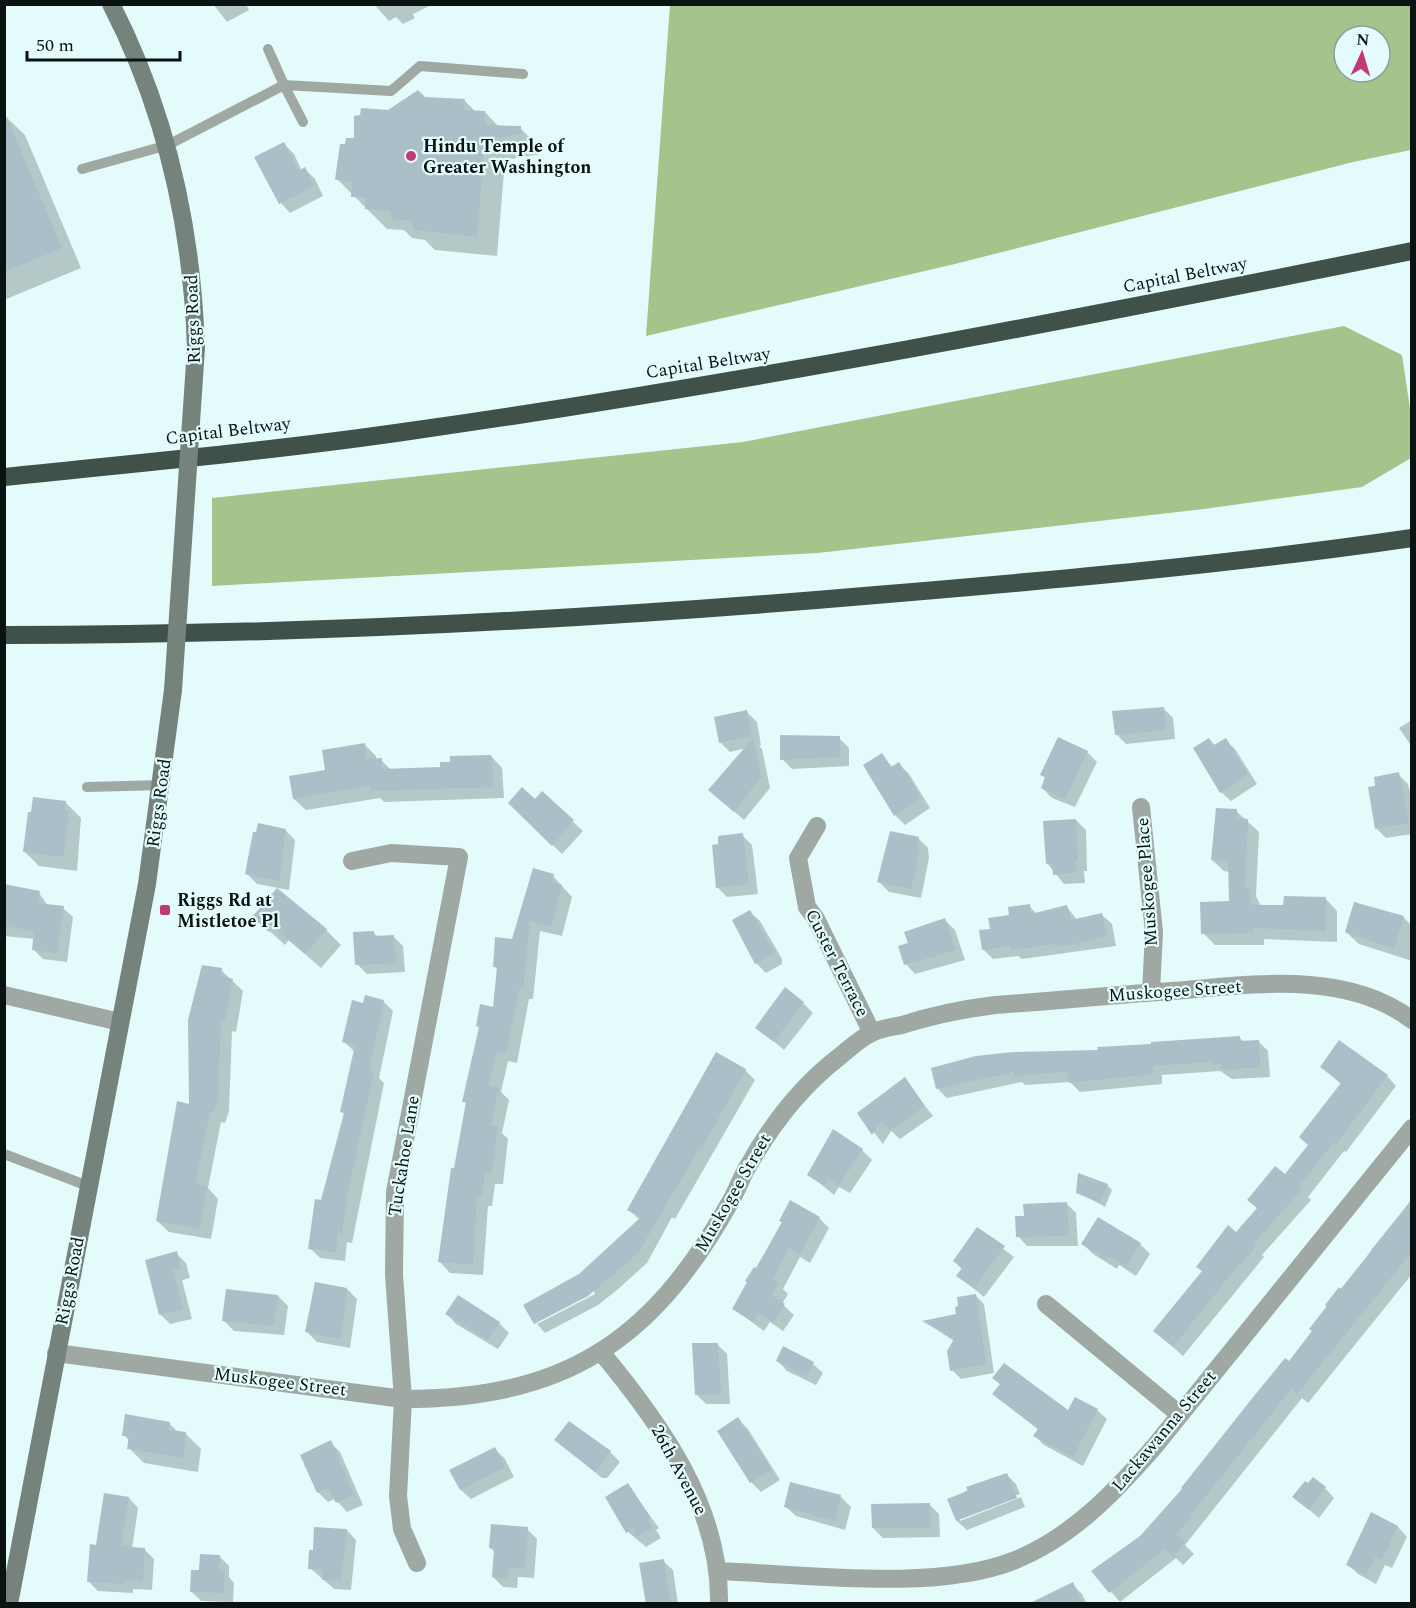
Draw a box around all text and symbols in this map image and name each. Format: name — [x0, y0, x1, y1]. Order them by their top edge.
scale bar — [27, 24, 180, 62]
north arrow — [1332, 24, 1392, 84]
text: N — [1356, 28, 1370, 52]
text: 50 m — [36, 32, 74, 59]
place label: Hindu Temple of Greater Washington — [423, 133, 591, 181]
marker: Hindu Temple of Greater Washington — [404, 149, 418, 163]
street label: Capital Beltway — [1121, 249, 1251, 300]
street label: Riggs Road — [178, 274, 208, 364]
street label: Capital Beltway — [644, 340, 774, 386]
street label: Capital Beltway — [164, 410, 293, 452]
street label: Riggs Road — [139, 757, 179, 849]
street label: Muskogee Place — [1129, 817, 1165, 947]
place label: Riggs Rd at Mistletoe Pl — [177, 887, 279, 935]
marker: Riggs Rd at Mistletoe Pl — [158, 903, 172, 917]
street label: Custer Terrace — [798, 904, 876, 1022]
street label: Muskogee Street — [1108, 973, 1242, 1009]
street label: Tuckahoe Lane — [381, 1094, 427, 1218]
street label: Muskogee Street — [688, 1129, 778, 1257]
street label: Riggs Road — [48, 1234, 92, 1328]
street label: Muskogee Street — [212, 1360, 348, 1404]
street label: Lackawanna Street — [1105, 1364, 1223, 1498]
street label: 26th Avenue — [644, 1420, 714, 1520]

